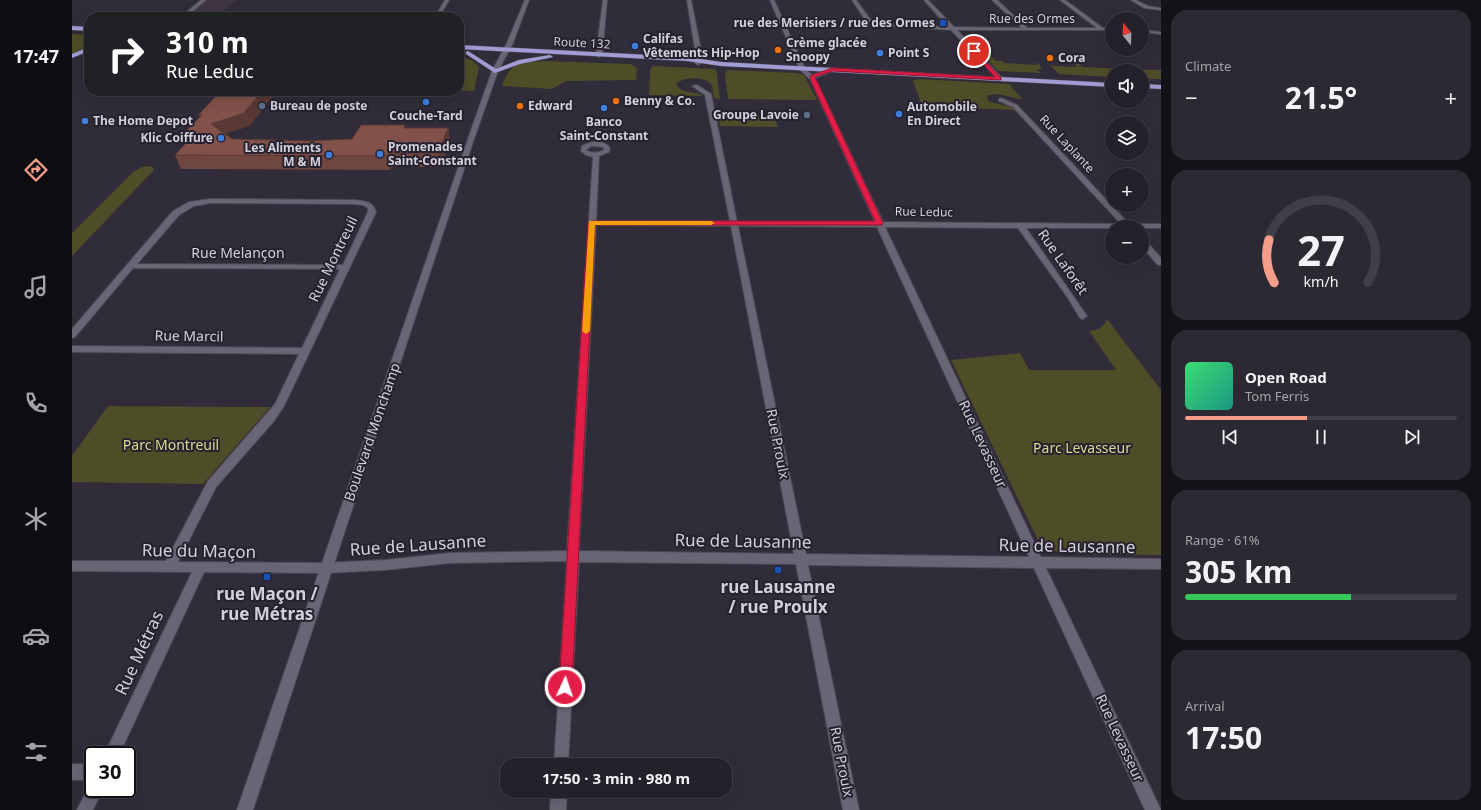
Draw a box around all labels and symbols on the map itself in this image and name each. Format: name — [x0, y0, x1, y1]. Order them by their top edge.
street label: Rue des Ormes — [989, 10, 1075, 27]
north arrow — [1105, 12, 1149, 56]
place label: rue des Merisiers / rue des Ormes — [734, 14, 935, 31]
marker: rue des Merisiers / rue des Ormes — [938, 18, 948, 28]
place label: Califas Vêtements Hip-Hop — [643, 30, 760, 61]
street label: Route 132 — [553, 33, 611, 52]
place label: Crème glacée Snoopy — [786, 34, 867, 65]
pin — [957, 34, 991, 68]
marker: Califas Vêtements Hip-Hop — [630, 41, 640, 51]
place label: Point S — [888, 44, 930, 61]
marker: Crème glacée Snoopy — [773, 45, 783, 55]
marker: Point S — [875, 48, 885, 58]
place label: Cora — [1058, 49, 1086, 66]
marker: Cora — [1045, 53, 1055, 63]
place label: Benny & Co. — [624, 92, 695, 109]
marker: Benny & Co. — [611, 96, 621, 106]
place label: Bureau de poste — [270, 97, 368, 114]
marker: Couche-Tard — [421, 97, 431, 107]
place label: Edward — [528, 97, 572, 114]
place label: Automobile En Direct — [907, 98, 977, 129]
marker: Bureau de poste — [257, 101, 267, 111]
marker: Edward — [515, 101, 525, 111]
marker: Banco Saint-Constant — [599, 103, 609, 113]
place label: Groupe Lavoie — [713, 106, 799, 123]
place label: Couche-Tard — [389, 107, 463, 124]
marker: Automobile En Direct — [894, 109, 904, 119]
marker: Groupe Lavoie — [802, 110, 812, 120]
street label: Rue Laplante — [1036, 111, 1099, 177]
place label: The Home Depot — [93, 112, 193, 129]
place label: Banco Saint-Constant — [560, 113, 648, 144]
marker: The Home Depot — [80, 116, 90, 126]
place label: Klic Coiffure — [140, 129, 213, 146]
marker: Klic Coiffure — [216, 133, 226, 143]
place label: Promenades Saint-Constant — [388, 138, 477, 169]
place label: Les Aliments M & M — [245, 139, 321, 170]
marker: Promenades Saint-Constant — [375, 149, 385, 159]
marker: Les Aliments M & M — [324, 150, 334, 160]
street label: Rue Leduc — [895, 202, 954, 221]
street label: Rue Montreuil — [304, 213, 361, 305]
street label: Rue Laforêt — [1034, 225, 1093, 298]
street label: Rue Melançon — [191, 243, 285, 262]
street label: Rue Marcil — [154, 325, 224, 346]
street label: Boulevard Monchamp — [339, 360, 404, 503]
street label: Rue Levasseur — [955, 397, 1012, 491]
street label: Rue Proulx — [762, 407, 795, 481]
park label: Parc Montreuil — [123, 435, 219, 454]
park label: Parc Levasseur — [1033, 438, 1131, 457]
street label: Rue de Lausanne — [349, 528, 487, 561]
street label: Rue de Lausanne — [674, 528, 812, 553]
street label: Rue de Lausanne — [998, 533, 1136, 558]
street label: Rue du Maçon — [142, 538, 256, 563]
marker: rue Lausanne / rue Proulx — [773, 565, 783, 575]
marker: rue Maçon / rue Métras — [262, 572, 272, 582]
place label: rue Lausanne / rue Proulx — [721, 575, 835, 618]
place label: rue Maçon / rue Métras — [216, 582, 318, 625]
street label: Rue Métras — [109, 607, 168, 699]
position arrow — [544, 666, 586, 708]
street label: Rue Levasseur — [1092, 691, 1149, 785]
street label: Rue Proulx — [826, 725, 859, 799]
speed limit sign: 30 — [84, 746, 136, 798]

